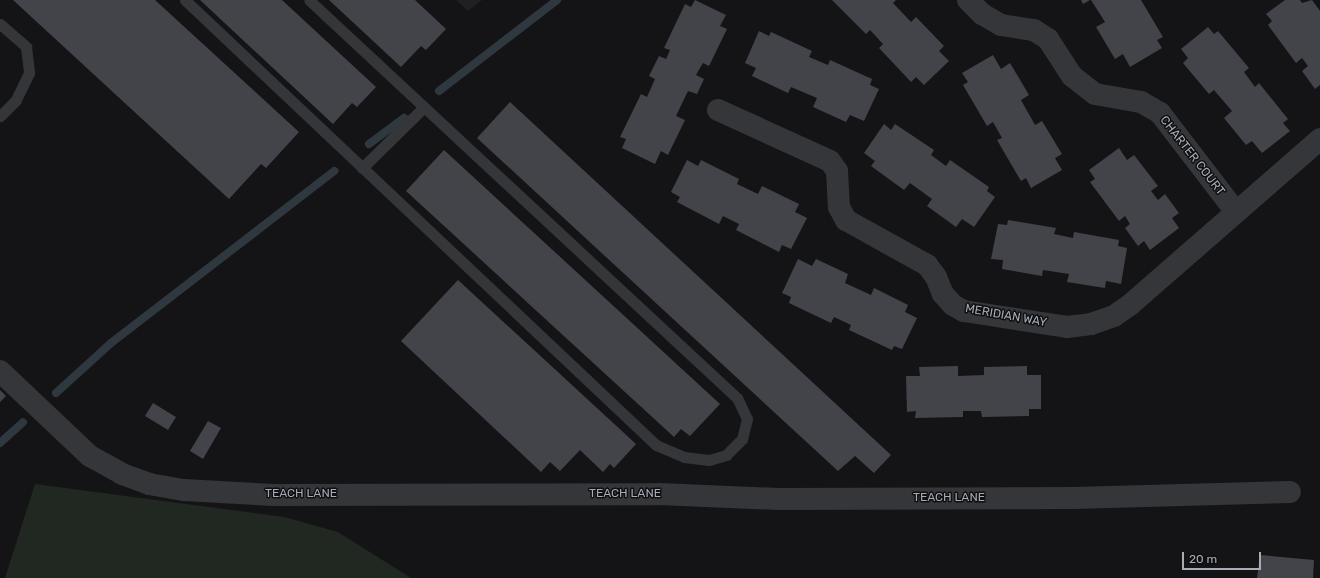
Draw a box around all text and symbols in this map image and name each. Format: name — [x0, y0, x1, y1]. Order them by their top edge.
street label: CHARTER COURT — [1157, 114, 1227, 198]
street label: MERIDIAN WAY — [964, 302, 1048, 330]
street label: TEACH LANE — [265, 487, 337, 501]
street label: TEACH LANE — [589, 487, 661, 501]
street label: TEACH LANE — [913, 491, 985, 505]
scale bar — [1184, 544, 1263, 570]
text: 20 m — [1189, 552, 1217, 566]

